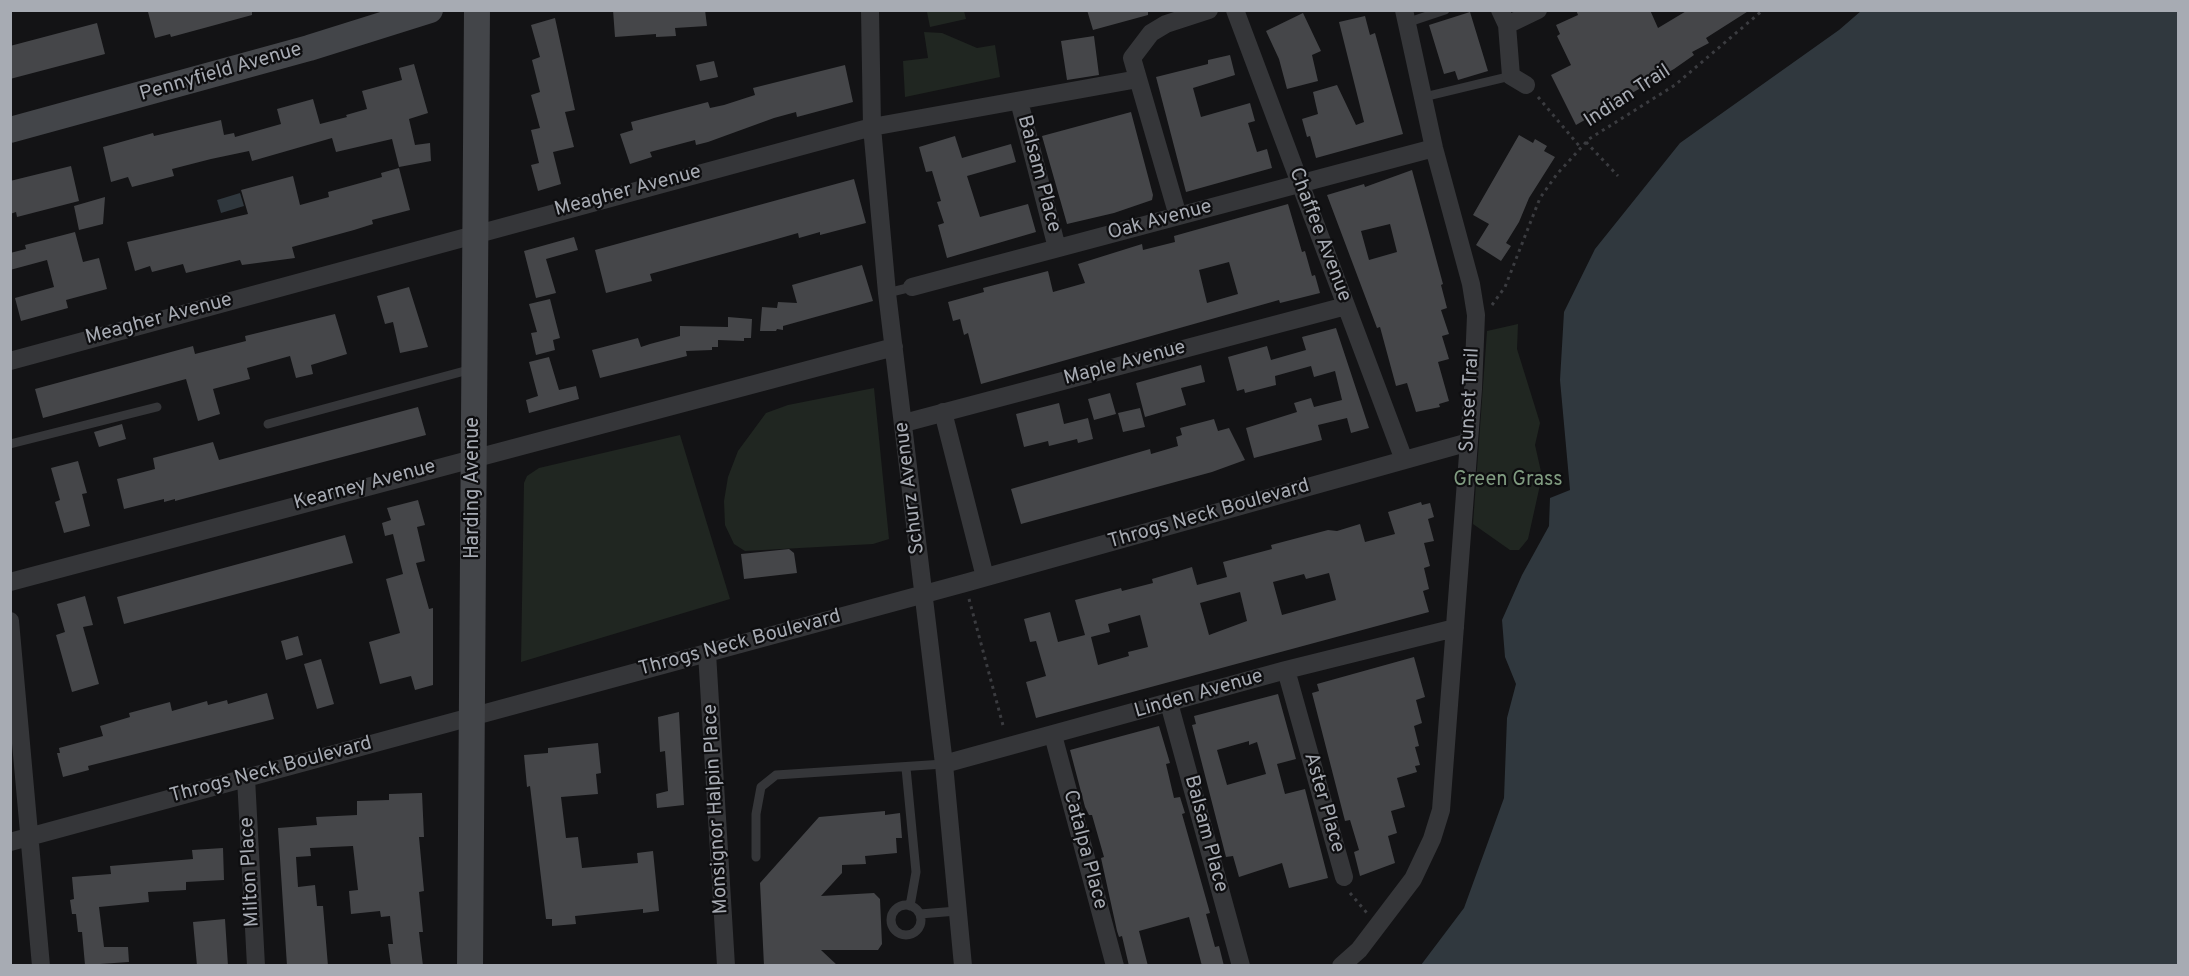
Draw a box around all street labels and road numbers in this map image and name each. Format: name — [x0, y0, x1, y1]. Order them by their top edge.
street label: Pennyfield Avenue — [137, 38, 305, 108]
street label: Indian Trail — [1580, 60, 1676, 134]
street label: Balsam Place — [1011, 113, 1065, 235]
street label: Meagher Avenue — [552, 161, 704, 223]
street label: Chaffee Avenue — [1282, 165, 1356, 305]
street label: Oak Avenue — [1105, 196, 1215, 246]
street label: Meagher Avenue — [83, 289, 235, 351]
street label: Maple Avenue — [1061, 336, 1189, 392]
street label: Sunset Trail — [1456, 347, 1486, 453]
street label: Harding Avenue — [462, 417, 486, 559]
street label: Schurz Avenue — [891, 420, 931, 556]
street label: Kearney Avenue — [291, 456, 439, 516]
street label: Throgs Neck Boulevard — [1106, 475, 1312, 555]
street label: Throgs Neck Boulevard — [636, 605, 844, 683]
street label: Linden Avenue — [1132, 665, 1266, 725]
street label: Monsignor Halpin Place — [700, 703, 734, 915]
street label: Throgs Neck Boulevard — [167, 732, 375, 810]
street label: Aster Place — [1297, 750, 1349, 856]
street label: Balsam Place — [1178, 773, 1232, 895]
street label: Catalpa Place — [1057, 788, 1111, 912]
street label: Milton Place — [236, 816, 266, 928]

